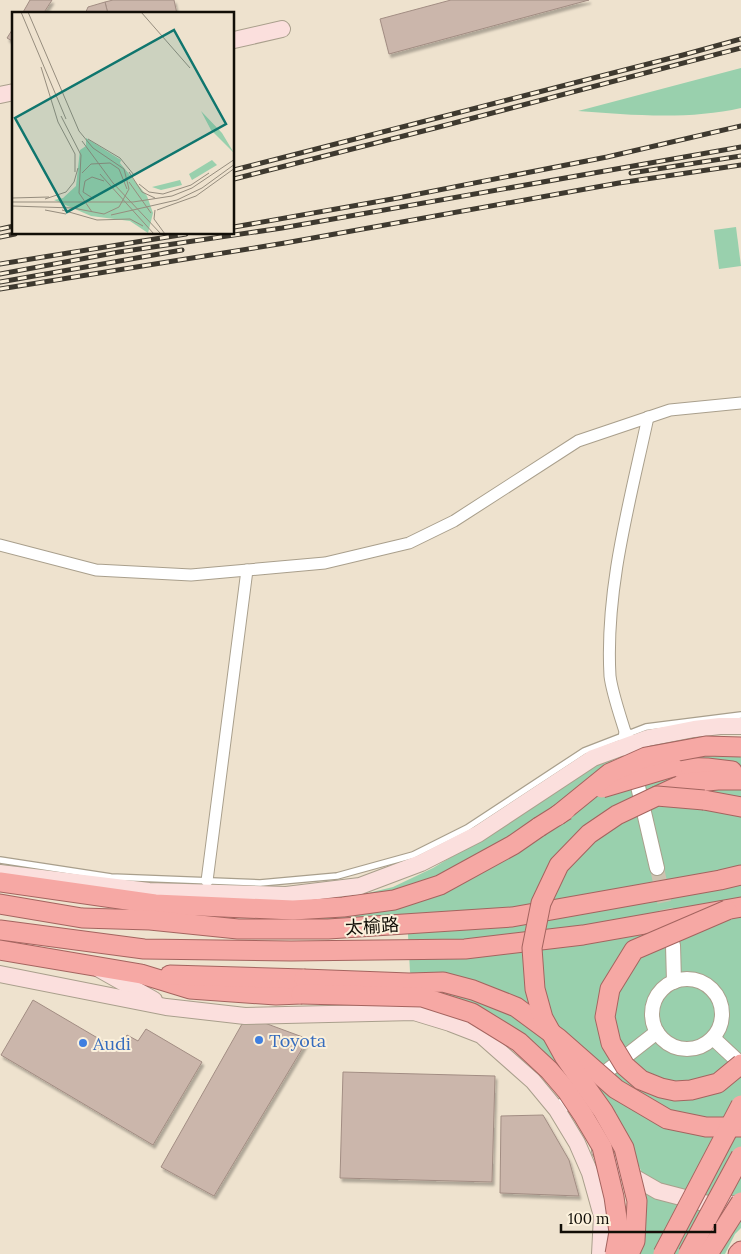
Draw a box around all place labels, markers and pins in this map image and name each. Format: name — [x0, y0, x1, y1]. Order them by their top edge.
place label: Toyota — [269, 1029, 326, 1052]
place label: Audi — [92, 1032, 131, 1055]
marker: Toyota — [253, 1034, 265, 1046]
marker: Audi — [77, 1037, 89, 1049]

